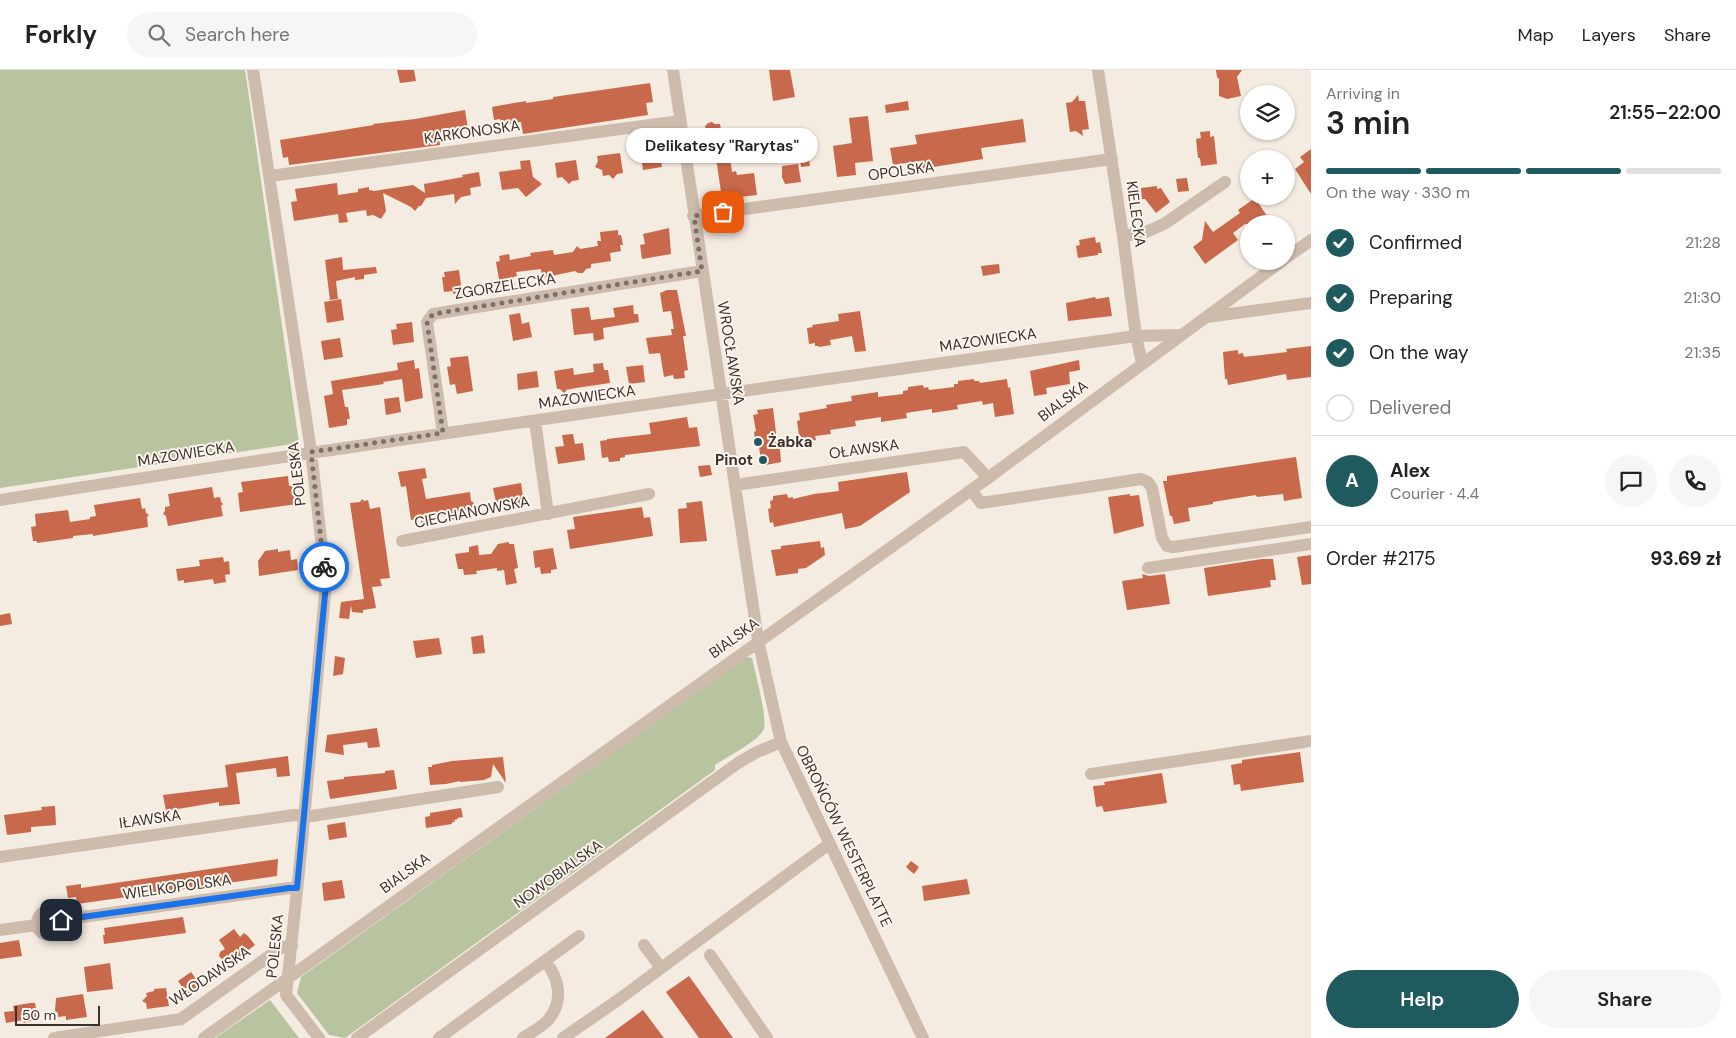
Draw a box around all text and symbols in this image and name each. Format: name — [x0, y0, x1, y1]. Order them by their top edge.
search box — [127, 12, 477, 57]
text: Forkly — [25, 19, 97, 50]
icon: search — [145, 21, 173, 49]
text: Search here — [185, 22, 290, 47]
text: Map — [1518, 23, 1554, 47]
text: Layers — [1582, 23, 1636, 47]
text: Share — [1664, 23, 1711, 47]
text: Arriving in — [1326, 83, 1400, 104]
map controls — [1240, 85, 1295, 270]
button: layers — [1240, 85, 1295, 140]
text: 21:55–22:00 — [1609, 100, 1721, 125]
text: 3 min — [1326, 102, 1410, 144]
street label: KARKONOSKA — [423, 115, 521, 149]
callout: Delikatesy "Rarytas" — [627, 127, 819, 162]
text: Delikatesy "Rarytas" — [645, 135, 799, 156]
button: + — [1240, 150, 1295, 205]
street label: OPOLSKA — [867, 156, 936, 186]
street label: KIELECKA — [1121, 180, 1151, 248]
text: On the way · 330 m — [1326, 182, 1470, 203]
pin — [702, 191, 744, 233]
icon: bag — [709, 198, 737, 226]
button: − — [1240, 215, 1295, 270]
icon: check — [1326, 229, 1354, 257]
text: Confirmed — [1369, 230, 1462, 255]
text: 21:28 — [1685, 232, 1721, 253]
street label: ZGORZELECKA — [453, 268, 557, 304]
icon: check — [1326, 284, 1354, 312]
text: Preparing — [1369, 285, 1453, 310]
text: 21:30 — [1683, 287, 1721, 308]
street label: WROCŁAWSKA — [713, 300, 749, 406]
street label: MAZOWIECKA — [938, 323, 1038, 357]
icon: check — [1326, 339, 1354, 367]
text: On the way — [1369, 340, 1469, 365]
text: 21:35 — [1684, 342, 1721, 363]
street label: BIALSKA — [1034, 376, 1092, 426]
street label: MAZOWIECKA — [537, 380, 637, 414]
text: Delivered — [1369, 395, 1451, 420]
place label: Żabka — [768, 432, 812, 452]
street label: OŁAWSKA — [828, 434, 900, 464]
street label: MAZOWIECKA — [136, 436, 236, 472]
marker: Żabka — [752, 436, 764, 448]
street label: POLESKA — [283, 441, 311, 507]
place label: Pinot — [715, 450, 753, 470]
marker: Pinot — [757, 454, 769, 466]
button: chat — [1605, 455, 1657, 507]
button: phone — [1669, 455, 1721, 507]
text: Alex — [1390, 458, 1430, 483]
text: A — [1345, 468, 1359, 493]
text: Courier · 4.4 — [1390, 483, 1479, 504]
street label: CIECHANOWSKA — [413, 491, 531, 533]
courier — [299, 542, 349, 592]
text: Order #2175 — [1326, 546, 1436, 571]
text: 93.69 zł — [1650, 546, 1721, 571]
icon: bike — [310, 553, 338, 581]
street label: BIALSKA — [705, 613, 763, 663]
street label: OBROŃCÓW WESTERPLATTE — [791, 742, 897, 930]
street label: IŁAWSKA — [118, 805, 182, 833]
street label: NOWOBIALSKA — [510, 835, 606, 913]
street label: BIALSKA — [376, 848, 434, 898]
street label: WIELKOPOLSKA — [121, 869, 233, 905]
pin — [40, 899, 82, 941]
icon: home — [47, 906, 75, 934]
street label: POLESKA — [262, 913, 288, 979]
street label: WŁODAWSKA — [166, 942, 254, 1010]
button: Help — [1326, 970, 1519, 1028]
button: Share — [1529, 970, 1721, 1028]
scale bar — [15, 1003, 100, 1026]
text: 50 m — [22, 1006, 56, 1024]

